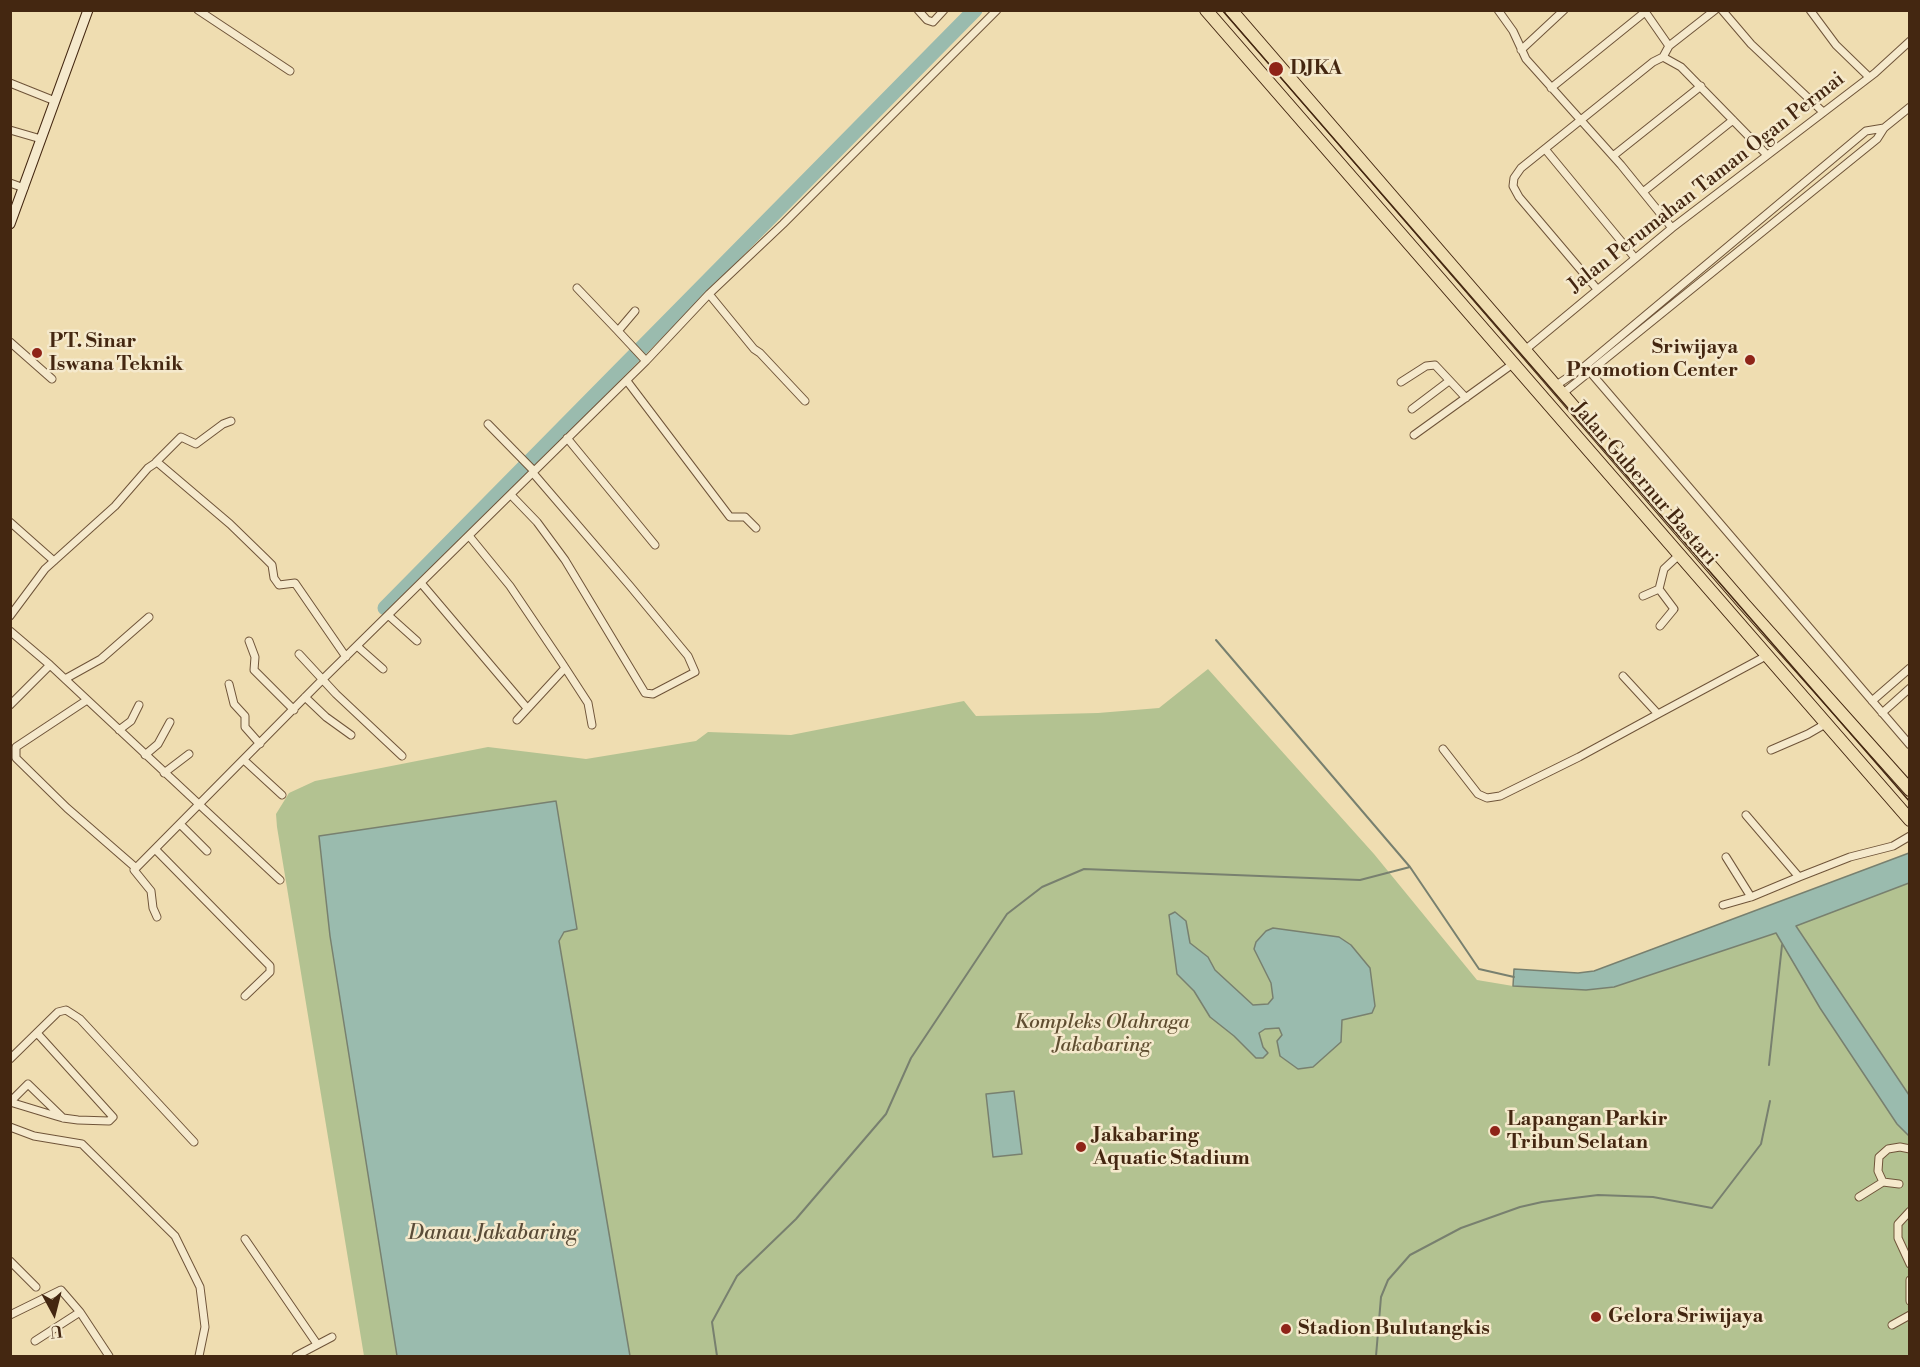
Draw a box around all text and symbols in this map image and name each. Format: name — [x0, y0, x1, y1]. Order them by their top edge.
place label: DJKA — [1290, 57, 1342, 81]
marker: DJKA — [1267, 60, 1285, 78]
street label: Jalan Perumahan Taman Ogan Permai — [1564, 68, 1850, 298]
place label: PT. Sinar Iswana Teknik — [49, 330, 183, 377]
place label: Sriwijaya Promotion Center — [1566, 336, 1738, 383]
marker: PT. Sinar Iswana Teknik — [30, 346, 44, 360]
marker: Sriwijaya Promotion Center — [1743, 353, 1757, 367]
street label: Jalan Gubernur Bastari — [1566, 397, 1722, 571]
park label: Kompleks Olahraga Jakabaring — [1015, 1011, 1189, 1058]
place label: Lapangan Parkir Tribun Selatan — [1507, 1108, 1668, 1155]
place label: Jakabaring Aquatic Stadium — [1093, 1124, 1250, 1171]
marker: Lapangan Parkir Tribun Selatan — [1488, 1124, 1502, 1138]
marker: Jakabaring Aquatic Stadium — [1074, 1140, 1088, 1154]
water label: Danau Jakabaring — [408, 1221, 578, 1247]
north arrow — [24, 1283, 84, 1343]
place label: Gelora Sriwijaya — [1608, 1305, 1763, 1329]
marker: Gelora Sriwijaya — [1589, 1310, 1603, 1324]
place label: Stadion Bulutangkis — [1298, 1317, 1490, 1341]
text: U — [49, 1320, 64, 1342]
marker: Stadion Bulutangkis — [1279, 1322, 1293, 1336]

